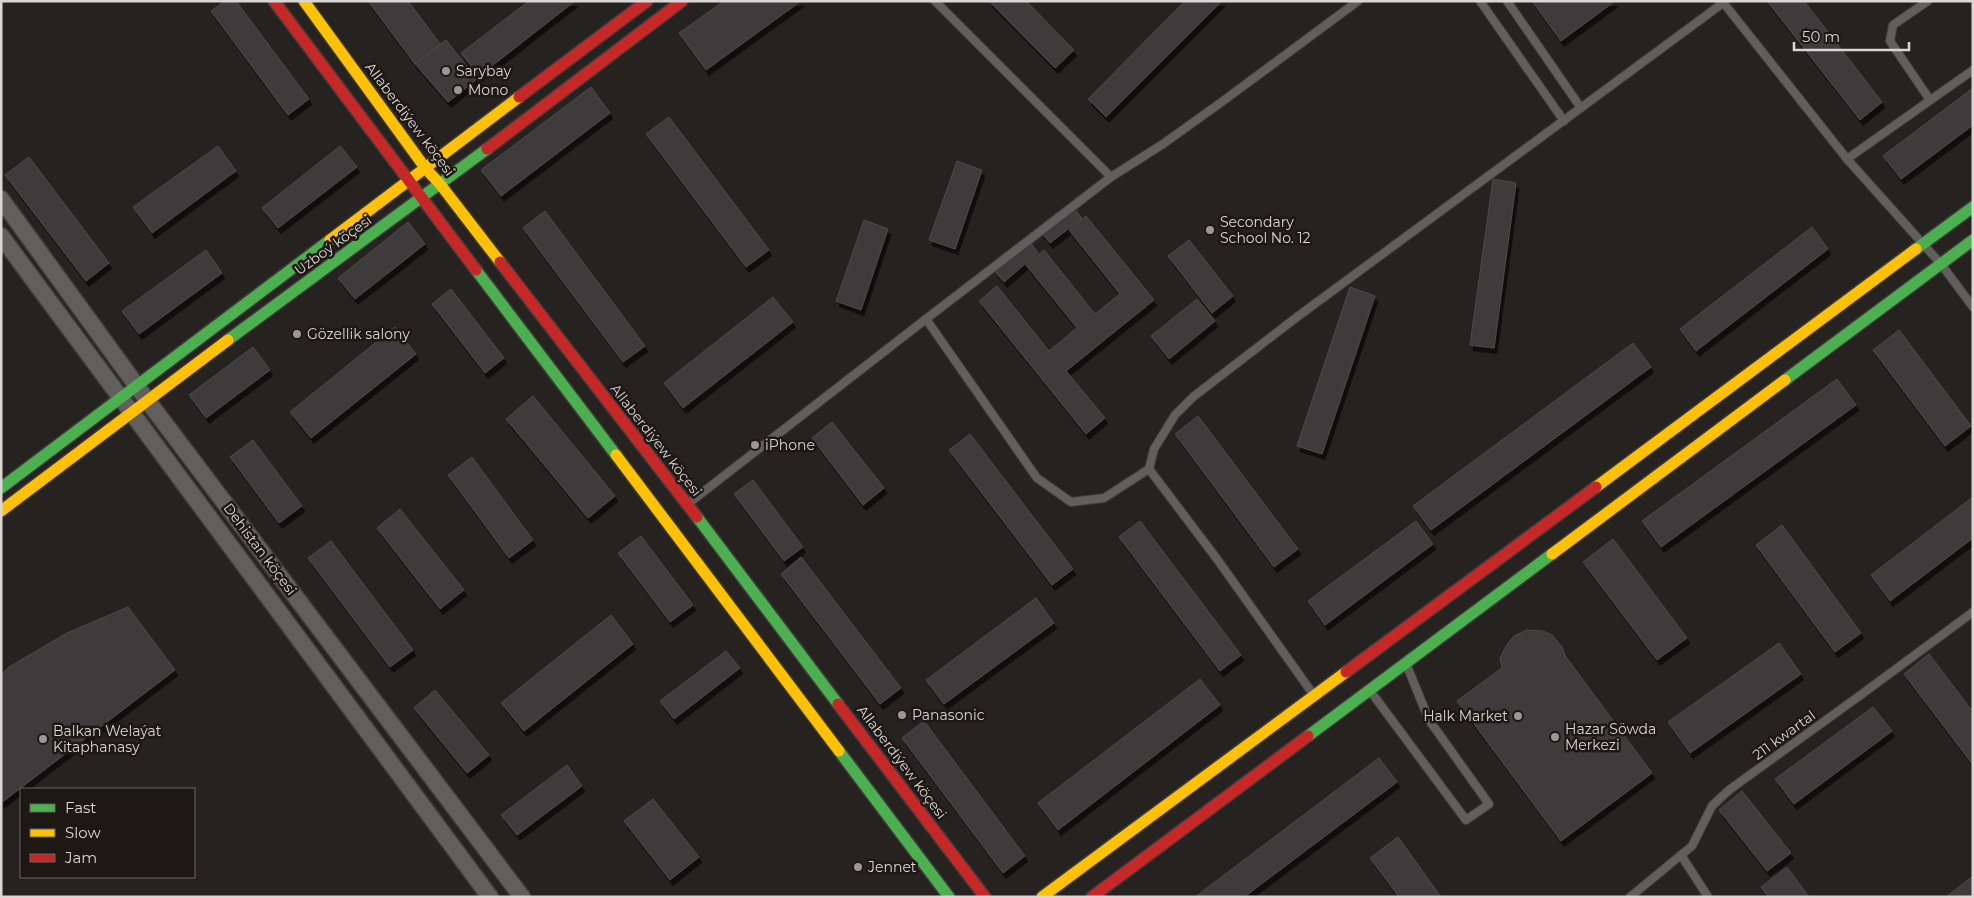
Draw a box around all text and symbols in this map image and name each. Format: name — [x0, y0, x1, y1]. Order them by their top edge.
scale bar — [1794, 20, 1909, 52]
text: 50 m — [1802, 27, 1840, 46]
street label: Allaberdiýew köçesi — [361, 59, 459, 179]
place label: Sarybay — [456, 62, 511, 80]
marker: Sarybay — [440, 65, 452, 77]
place label: Mono — [468, 81, 509, 99]
marker: Mono — [452, 84, 464, 96]
street label: Uzboý köçesi — [291, 211, 375, 279]
place label: Secondary School No. 12 — [1220, 213, 1310, 247]
marker: Secondary School No. 12 — [1204, 224, 1216, 236]
place label: Gözellik salony — [307, 325, 410, 343]
marker: Gözellik salony — [291, 328, 303, 340]
street label: Allaberdiýew köçesi — [607, 380, 705, 500]
place label: iPhone — [765, 436, 815, 454]
marker: iPhone — [749, 439, 761, 451]
street label: Dehistan köçesi — [220, 499, 300, 599]
street label: Allaberdiýew köçesi — [853, 702, 951, 822]
place label: Panasonic — [912, 706, 985, 724]
street label: 211 kwartal — [1749, 706, 1819, 764]
place label: Halk Market — [1423, 707, 1508, 725]
marker: Panasonic — [896, 709, 908, 721]
marker: Halk Market — [1512, 710, 1524, 722]
place label: Hazar Söwda Merkezi — [1565, 720, 1656, 754]
place label: Balkan Welaýat Kitaphanasy — [53, 722, 162, 756]
marker: Hazar Söwda Merkezi — [1549, 731, 1561, 743]
marker: Balkan Welaýat Kitaphanasy — [37, 733, 49, 745]
legend — [20, 788, 195, 878]
text: Fast — [65, 798, 96, 817]
text: Slow — [65, 823, 101, 842]
text: Jam — [64, 848, 97, 867]
place label: Jennet — [867, 858, 917, 876]
marker: Jennet — [852, 861, 864, 873]

